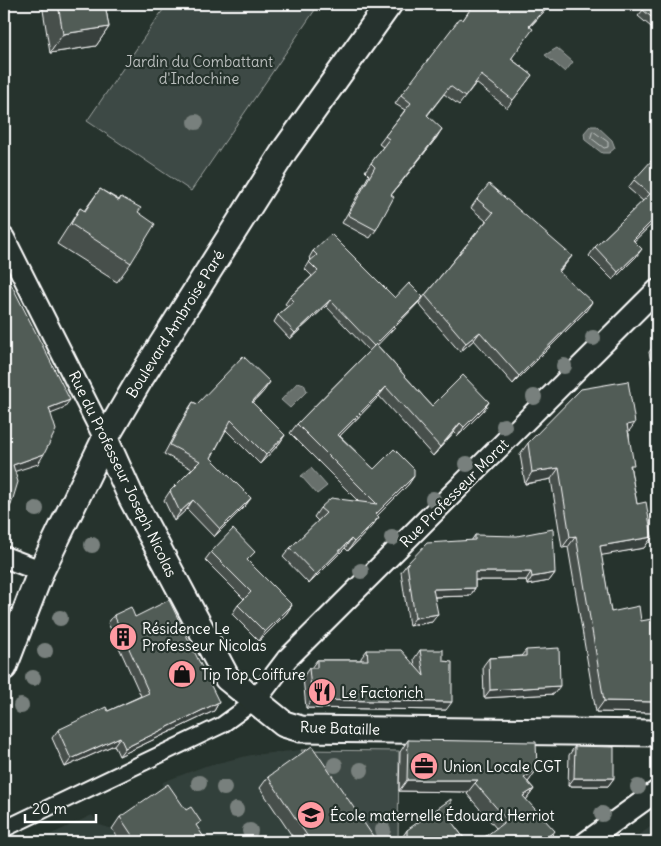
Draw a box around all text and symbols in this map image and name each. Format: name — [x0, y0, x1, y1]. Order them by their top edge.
park label: Jardin du Combattant d'Indochine — [125, 52, 273, 88]
street label: Boulevard Ambroise Paré — [122, 247, 228, 401]
street label: Rue du Professeur Joseph Nicolas — [65, 368, 181, 580]
street label: Rue Professeur Morat — [396, 435, 512, 551]
place label: Résidence Le Professeur Nicolas — [142, 619, 267, 655]
building icon: Résidence Le Professeur Nicolas — [108, 622, 138, 652]
shop icon: Tip Top Coiffure — [167, 659, 197, 689]
place label: Tip Top Coiffure — [201, 665, 306, 684]
restaurant icon: Le Factorich — [307, 677, 337, 707]
place label: Le Factorich — [341, 683, 424, 702]
street label: Rue Bataille — [300, 717, 380, 739]
office icon: Union Locale CGT — [409, 751, 439, 781]
place label: Union Locale CGT — [443, 757, 562, 776]
scale bar — [25, 791, 96, 823]
text: 20 m — [32, 799, 67, 818]
school or university icon: École maternelle Édouard Herriot — [296, 800, 326, 830]
place label: École maternelle Édouard Herriot — [330, 806, 555, 825]

